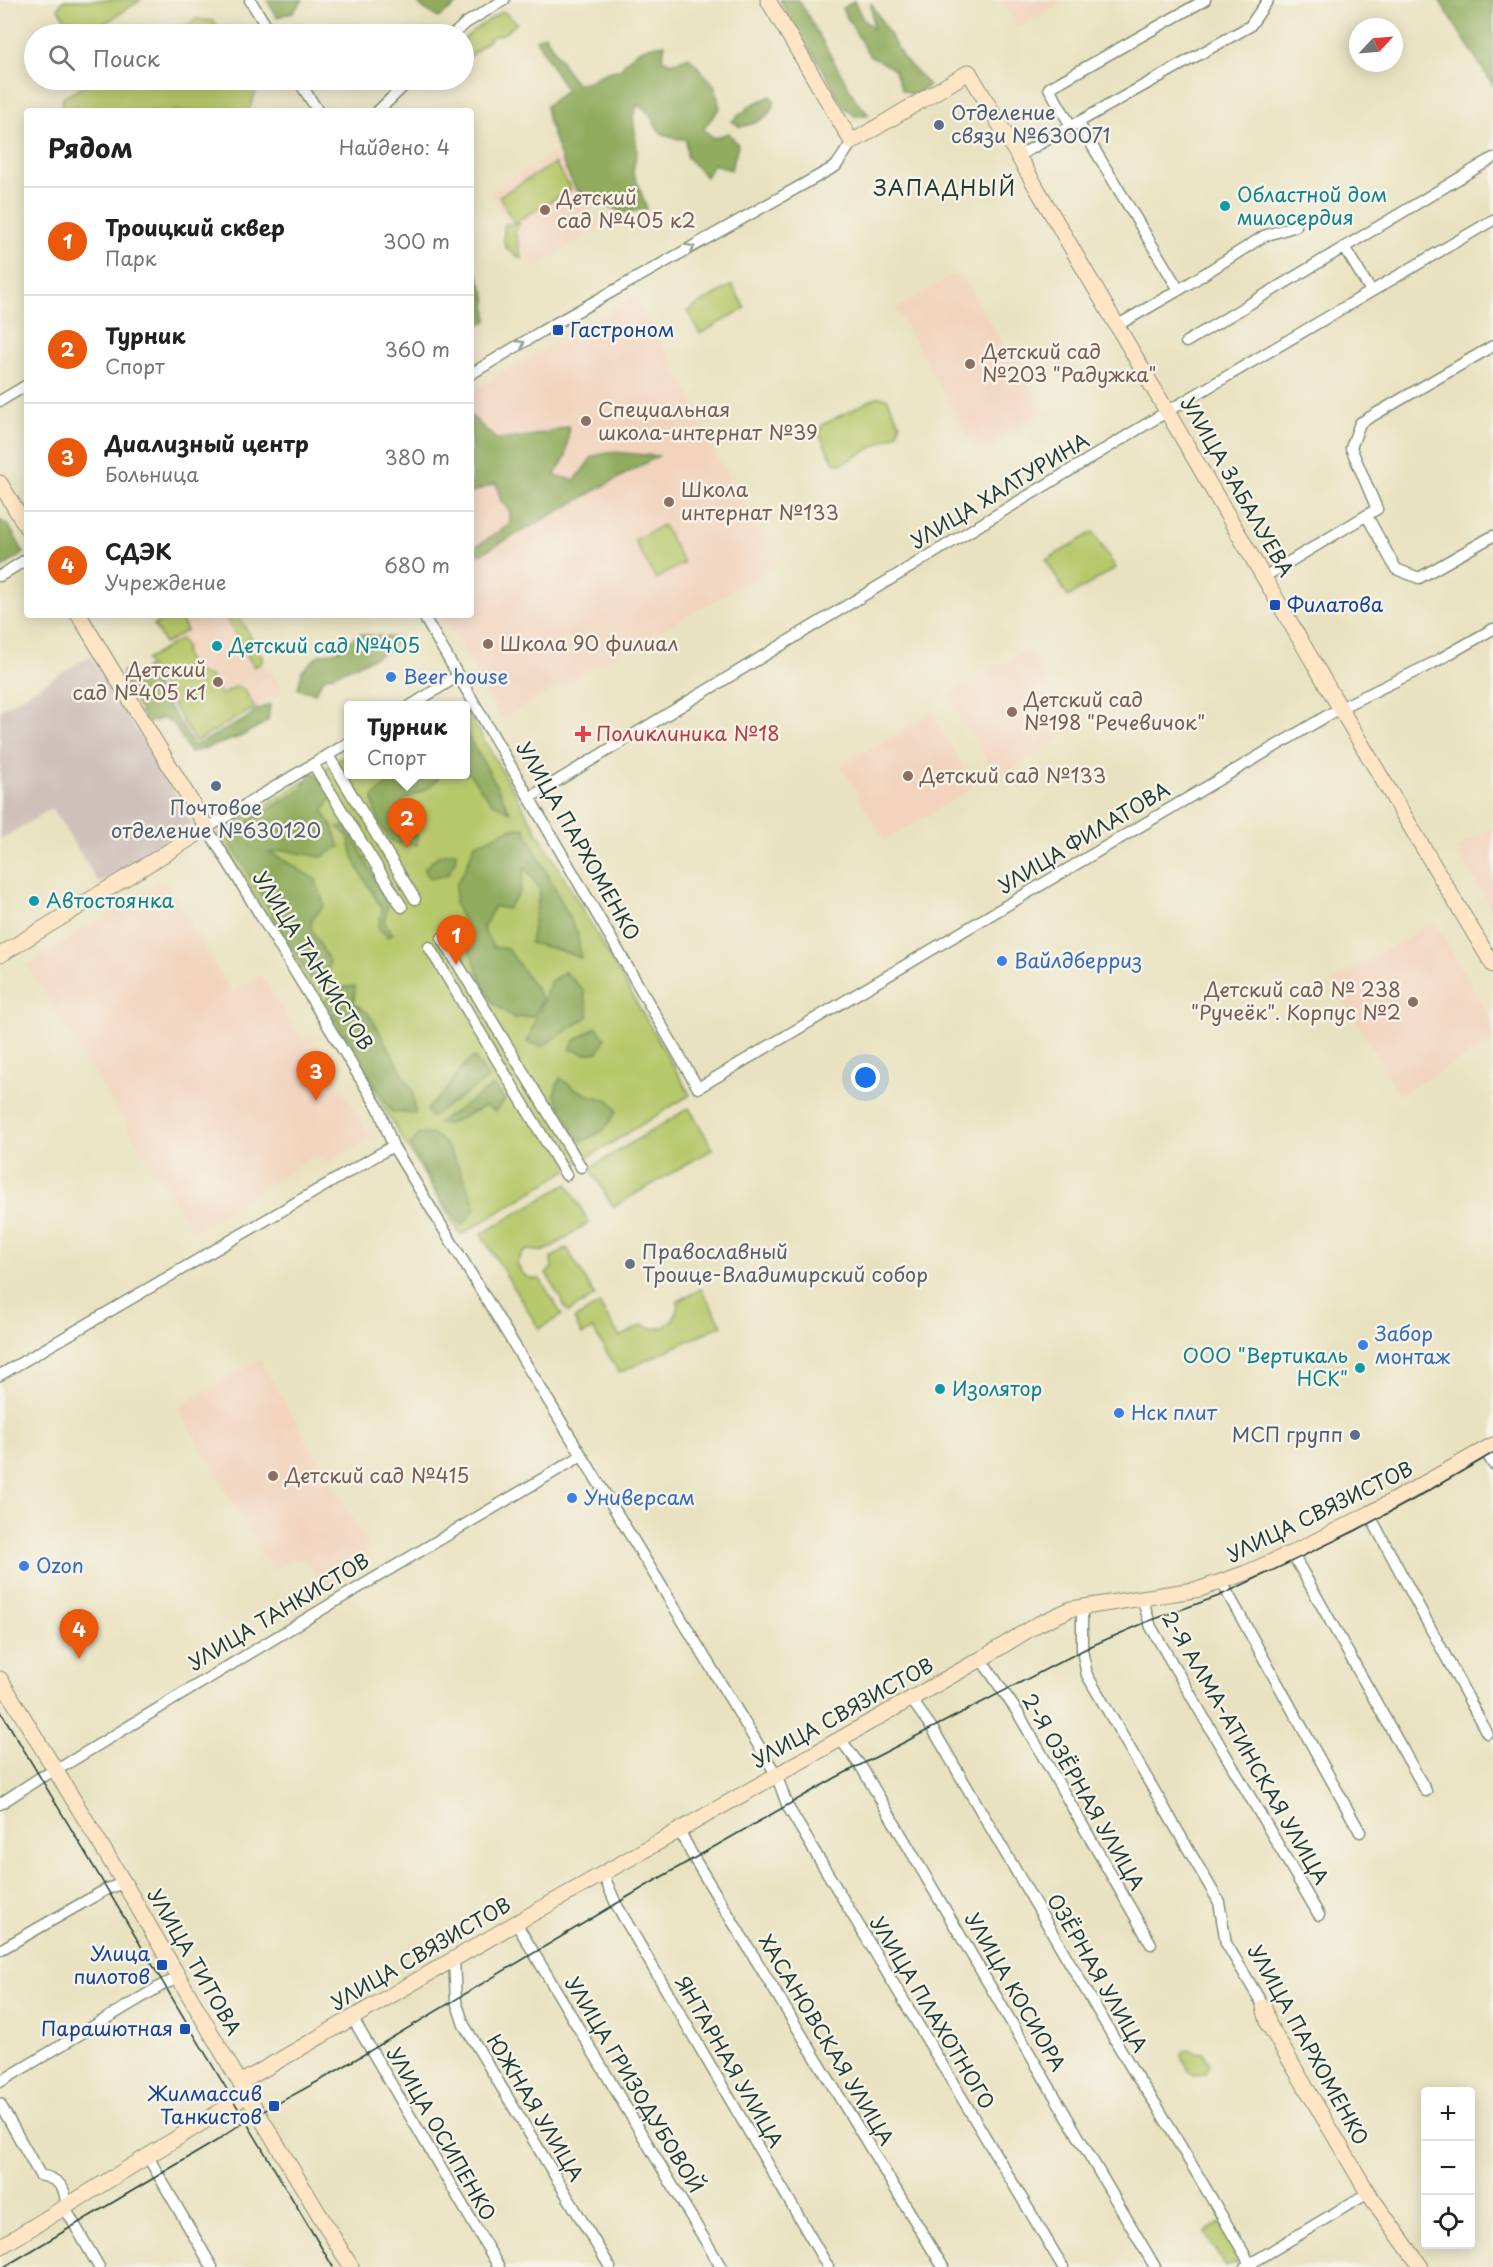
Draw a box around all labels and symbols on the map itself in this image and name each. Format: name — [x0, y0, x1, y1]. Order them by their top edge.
north arrow — [1349, 18, 1403, 72]
place label: Отделение связи №630071 — [951, 97, 1110, 150]
marker: Отделение связи №630071 — [932, 118, 946, 132]
district label: ЗАПАДНЫЙ — [873, 171, 1017, 203]
place label: Областной дом милосердия — [1237, 179, 1387, 232]
place label: Детский сад №405 к2 — [556, 182, 696, 235]
marker: Областной дом милосердия — [1218, 199, 1232, 213]
marker: Детский сад №405 к2 — [538, 203, 552, 217]
one-way arrow — [685, 244, 695, 255]
place label: Гастроном — [570, 314, 674, 344]
marker: Гастроном — [551, 323, 565, 337]
place label: Детский сад №203 "Радужка" — [981, 336, 1157, 389]
one-way arrow — [515, 340, 525, 351]
marker: Детский сад №203 "Радужка" — [963, 357, 977, 371]
street label: УЛИЦА ЗАБАЛУЕВА — [1174, 391, 1302, 582]
place label: Специальная школа-интернат №39 — [598, 394, 818, 447]
marker: Специальная школа-интернат №39 — [579, 414, 593, 428]
street label: УЛИЦА ХАЛТУРИНА — [904, 425, 1095, 556]
place label: Школа интернат №133 — [681, 474, 839, 527]
marker: Школа интернат №133 — [662, 495, 676, 509]
place label: Филатова — [1287, 589, 1384, 619]
marker: Филатова — [1268, 598, 1282, 612]
place label: Школа 90 филиал — [500, 628, 678, 658]
place label: Детский сад №405 — [228, 630, 420, 660]
marker: Школа 90 филиал — [481, 637, 495, 651]
marker: Детский сад №405 — [210, 639, 224, 653]
place label: Детский сад №405 к1 — [72, 654, 206, 707]
place label: Beer house — [403, 661, 508, 691]
marker: Beer house — [384, 670, 398, 684]
marker: Детский сад №405 к1 — [211, 675, 225, 689]
place label: Детский сад №198 "Речевичок" — [1023, 684, 1205, 737]
marker: Детский сад №198 "Речевичок" — [1005, 705, 1019, 719]
place label: Поликлиника №18 — [596, 718, 780, 748]
marker: Поликлиника №18 — [574, 725, 592, 743]
street label: УЛИЦА ПАРХОМЕНКО — [510, 735, 648, 946]
place label: Детский сад №133 — [919, 760, 1106, 790]
marker: Детский сад №133 — [901, 769, 915, 783]
street label: УЛИЦА ФИЛАТОВА — [992, 774, 1175, 900]
marker: Почтовое отделение №630120 — [209, 779, 223, 793]
place label: Почтовое отделение №630120 — [111, 792, 321, 845]
pin: 2 — [388, 798, 426, 848]
street label: УЛИЦА ТАНКИСТОВ — [246, 865, 381, 1056]
place label: Автостоянка — [46, 885, 174, 915]
marker: Автостоянка — [27, 894, 41, 908]
pin: 1 — [436, 916, 476, 965]
place label: Вайлдберриз — [1014, 945, 1142, 975]
marker: Вайлдберриз — [995, 954, 1009, 968]
place label: Детский сад № 238 "Ручеёк". Корпус №2 — [1191, 974, 1401, 1027]
marker: Детский сад № 238 "Ручеёк". Корпус №2 — [1406, 995, 1420, 1009]
pin: 3 — [296, 1052, 336, 1101]
your location — [851, 1063, 880, 1092]
place label: Православный Троице-Владимирский собор — [642, 1236, 928, 1289]
marker: Православный Троице-Владимирский собор — [623, 1257, 637, 1271]
place label: Забор монтаж — [1374, 1318, 1451, 1371]
marker: Забор монтаж — [1356, 1338, 1370, 1352]
place label: ООО "Вертикаль НСК" — [1182, 1340, 1348, 1393]
marker: ООО "Вертикаль НСК" — [1353, 1361, 1367, 1375]
place label: Изолятор — [952, 1373, 1042, 1403]
marker: Изолятор — [933, 1382, 947, 1396]
place label: Нск плит — [1131, 1397, 1218, 1427]
marker: Нск плит — [1112, 1406, 1126, 1420]
place label: МСП групп — [1232, 1419, 1343, 1449]
marker: МСП групп — [1348, 1428, 1362, 1442]
street label: УЛИЦА СВЯЗИСТОВ — [1222, 1453, 1418, 1569]
place label: Детский сад №415 — [284, 1460, 469, 1490]
marker: Детский сад №415 — [266, 1469, 280, 1483]
place label: Универсам — [584, 1482, 696, 1512]
marker: Универсам — [565, 1491, 579, 1505]
street label: УЛИЦА ТАНКИСТОВ — [182, 1545, 375, 1677]
place label: Ozon — [36, 1550, 84, 1580]
marker: Ozon — [17, 1559, 31, 1573]
street label: 2-Я АЛМА-АТИНСКАЯ УЛИЦА — [1155, 1605, 1337, 1890]
pin: 4 — [60, 1610, 98, 1659]
street label: УЛИЦА СВЯЗИСТОВ — [746, 1650, 939, 1775]
street label: 2-Я ОЗЁРНАЯ УЛИЦА — [1015, 1688, 1153, 1895]
street label: УЛИЦА ТИТОВА — [141, 1882, 249, 2041]
street label: ОЗЁРНАЯ УЛИЦА — [1040, 1888, 1156, 2057]
street label: УЛИЦА СВЯЗИСТОВ — [325, 1889, 516, 2017]
street label: УЛИЦА КОСИОРА — [958, 1906, 1074, 2077]
street label: УЛИЦА ПЛАХОТНОГО — [863, 1910, 1003, 2115]
street label: ХАСАНОВСКАЯ УЛИЦА — [752, 1928, 902, 2151]
place label: Улица пилотов — [73, 1938, 150, 1991]
street label: УЛИЦА ПАРХОМЕНКО — [1241, 1939, 1377, 2150]
marker: Улица пилотов — [155, 1958, 169, 1972]
street label: УЛИЦА ГРИЗОДУБОВОЙ — [558, 1970, 712, 2199]
street label: ЯНТАРНАЯ УЛИЦА — [668, 1970, 791, 2153]
place label: Парашютная — [41, 2013, 173, 2043]
marker: Парашютная — [178, 2022, 192, 2036]
street label: ЮЖНАЯ УЛИЦА — [480, 2028, 592, 2187]
street label: УЛИЦА ОСИПЕНКО — [380, 2041, 504, 2226]
place label: Жилмассив Танкистов — [147, 2078, 262, 2131]
marker: Жилмассив Танкистов — [267, 2099, 281, 2113]

